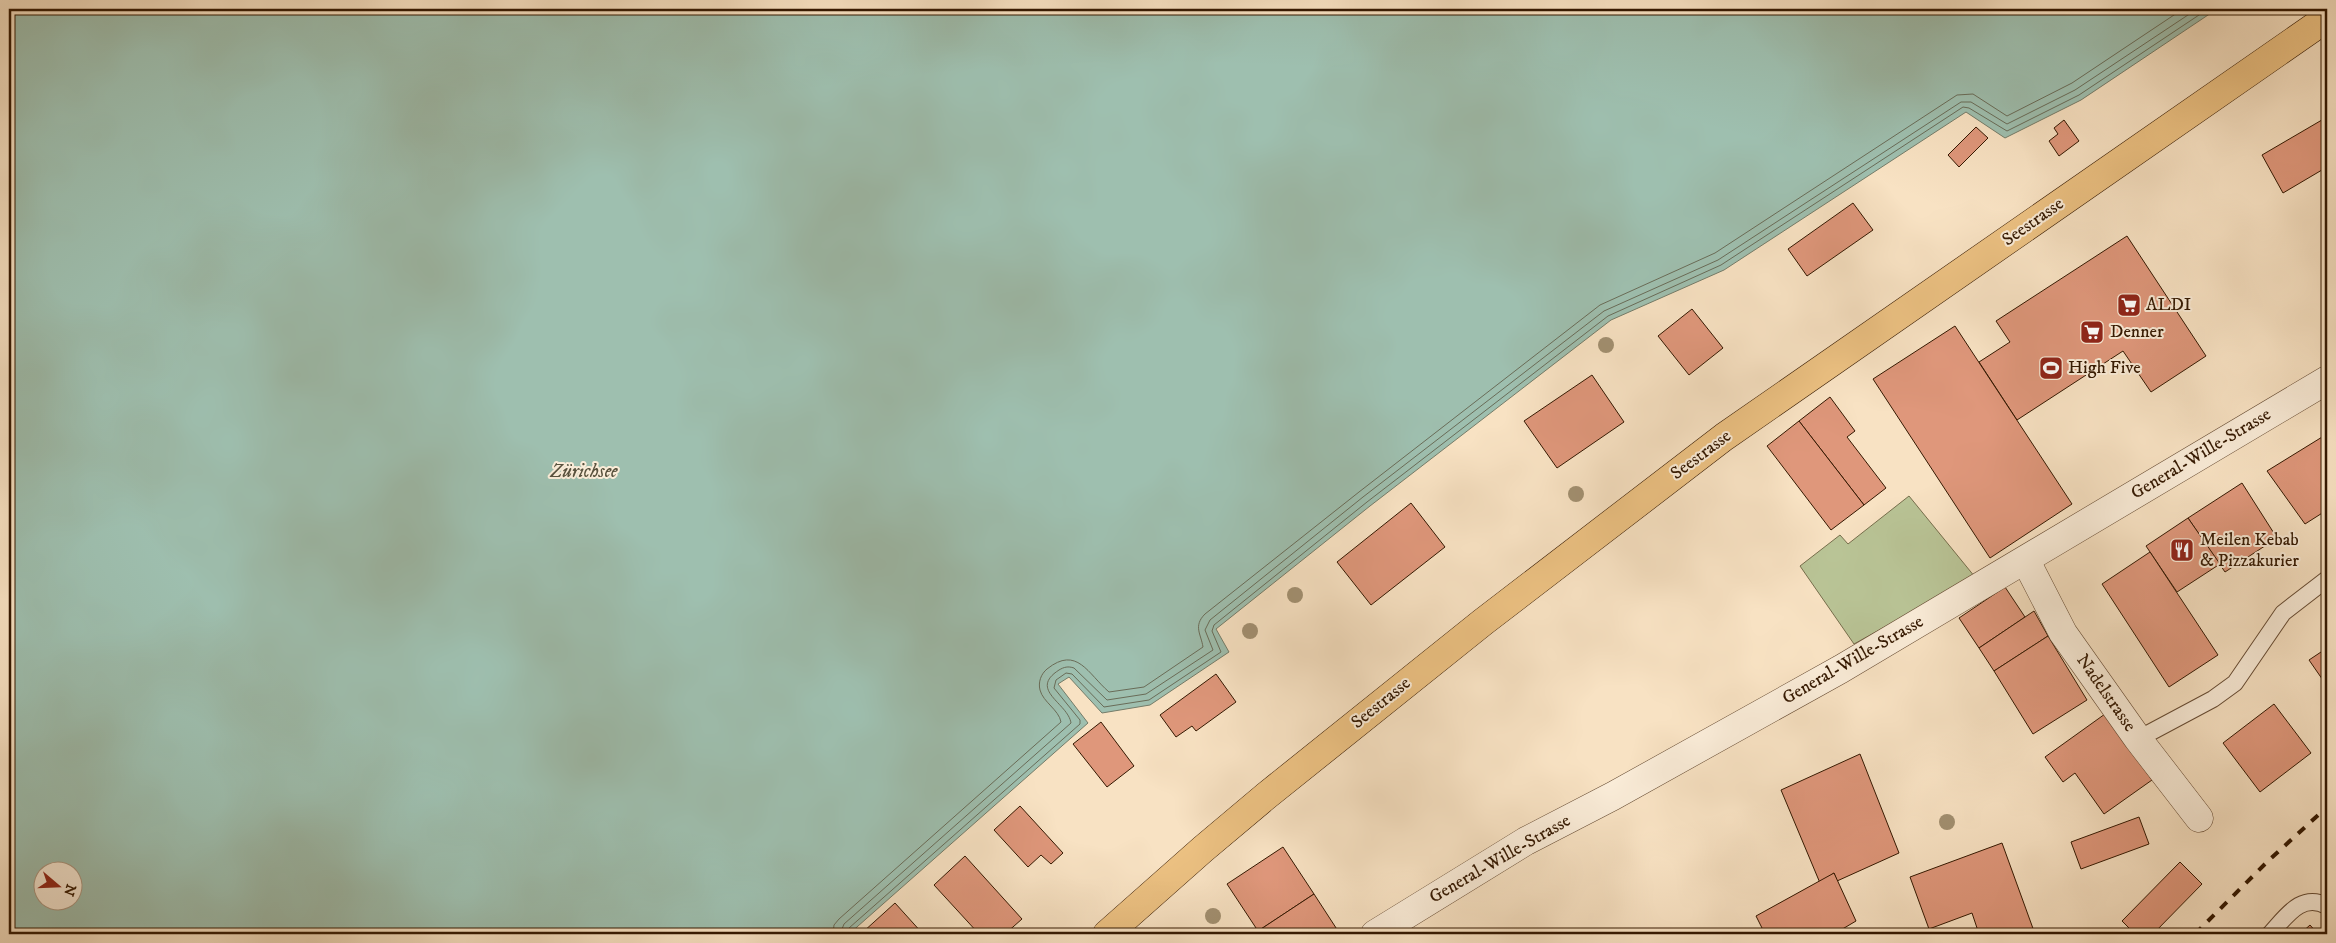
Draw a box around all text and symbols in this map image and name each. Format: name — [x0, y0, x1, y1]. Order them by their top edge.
street label: Seestrasse — [1998, 193, 2068, 251]
supermarket icon: ALDI — [2116, 292, 2142, 318]
place label: ALDI — [2146, 294, 2191, 316]
supermarket icon: Denner — [2079, 319, 2105, 345]
place label: Denner — [2110, 321, 2164, 343]
sports icon: High Five — [2038, 355, 2064, 381]
place label: High Five — [2068, 357, 2141, 379]
street label: General-Wille-Strasse — [2127, 403, 2275, 505]
street label: Seestrasse — [1666, 425, 1736, 485]
water label: Zürichsee — [549, 460, 618, 483]
place label: Meilen Kebab & Pizzakurier — [2200, 529, 2299, 572]
restaurant icon: Meilen Kebab & Pizzakurier — [2169, 537, 2195, 563]
street label: General-Wille-Strasse — [1778, 611, 1928, 709]
street label: Nadelstrasse — [2071, 650, 2141, 736]
street label: Seestrasse — [1347, 672, 1415, 734]
street label: General-Wille-Strasse — [1425, 810, 1575, 908]
north arrow — [32, 860, 82, 910]
text: N — [59, 882, 80, 899]

